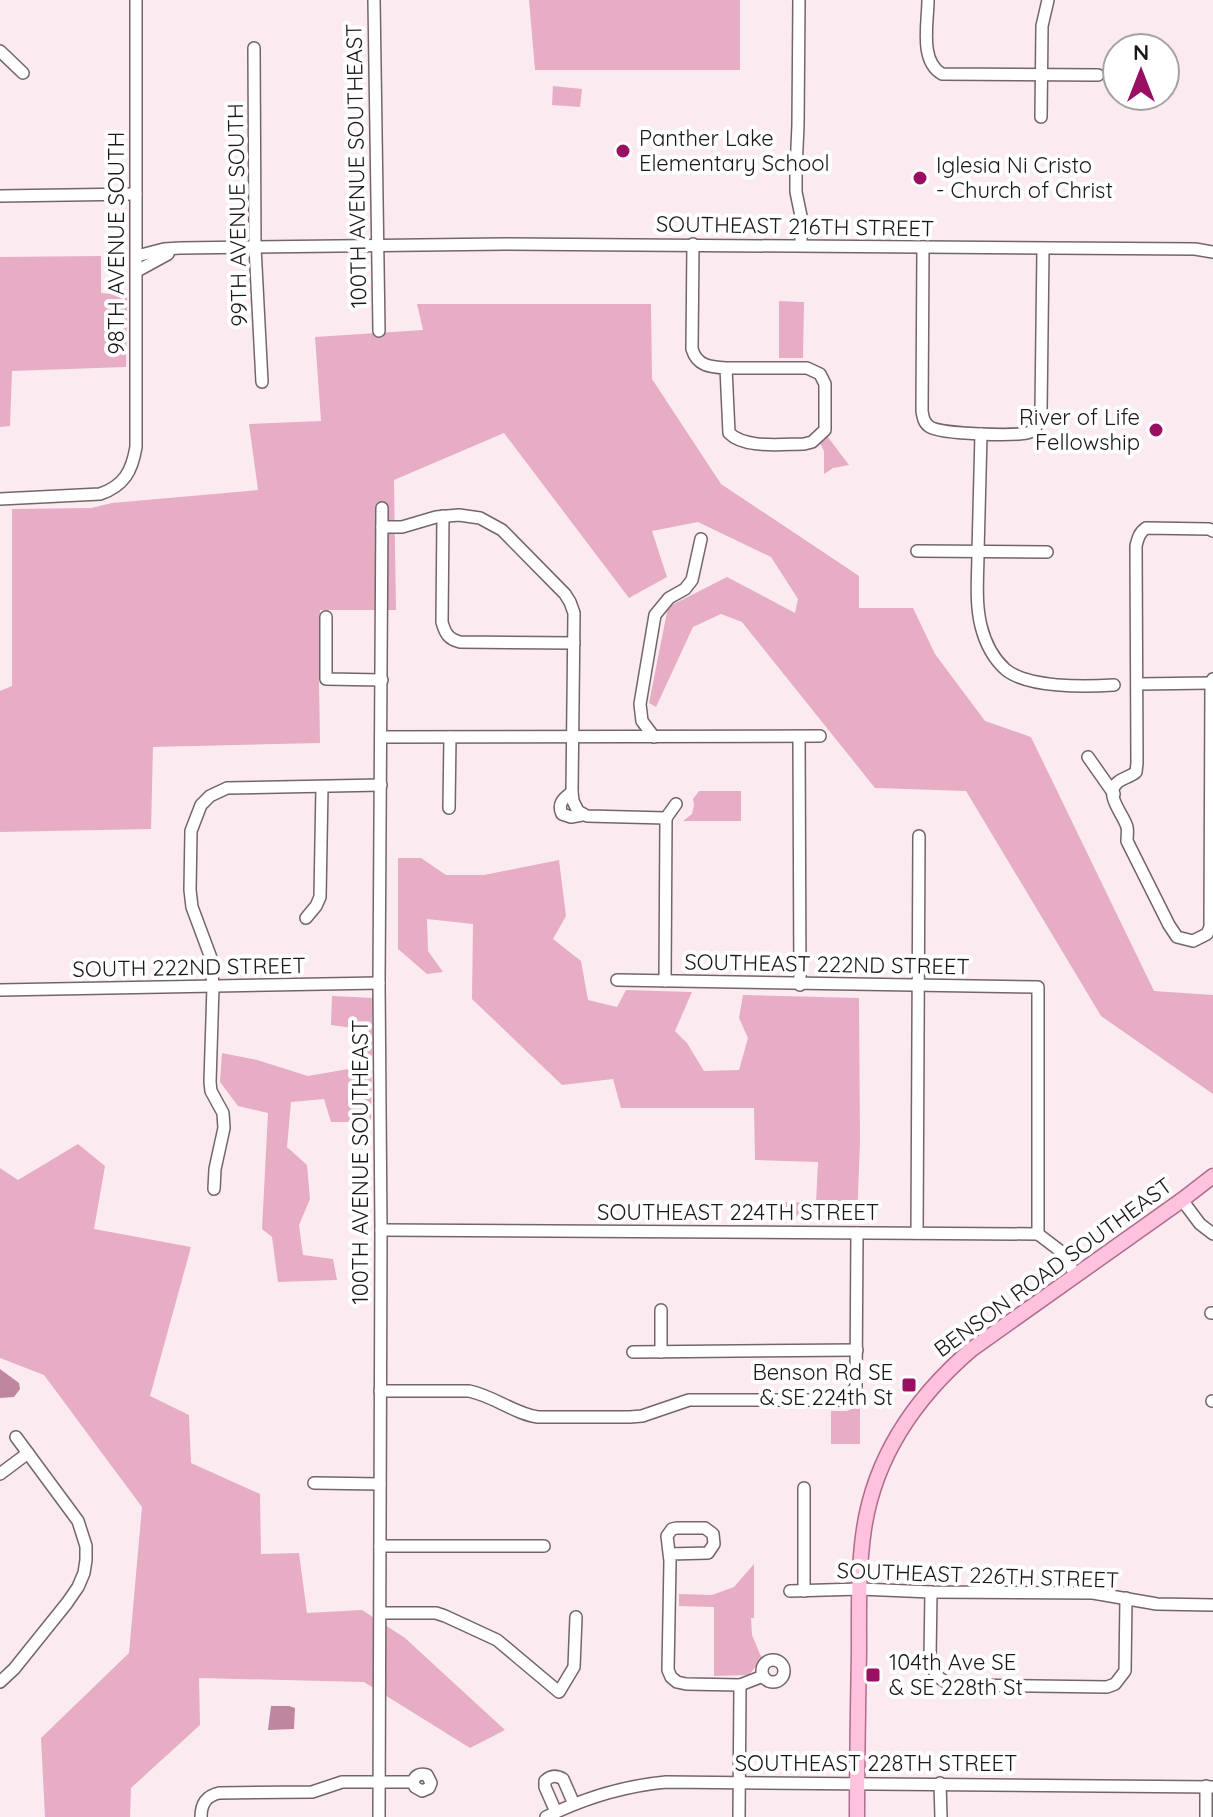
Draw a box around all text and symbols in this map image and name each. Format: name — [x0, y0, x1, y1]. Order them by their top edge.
street label: 100TH AVENUE SOUTHEAST — [340, 23, 372, 309]
north arrow — [1101, 32, 1181, 112]
text: N — [1133, 38, 1149, 66]
street label: 99TH AVENUE SOUTH — [221, 103, 253, 327]
place label: Panther Lake Elementary School — [639, 124, 830, 177]
street label: 98TH AVENUE SOUTH — [102, 132, 130, 354]
marker: Panther Lake Elementary School — [614, 142, 632, 160]
place label: Iglesia Ni Cristo - Church of Christ — [936, 151, 1113, 204]
marker: Iglesia Ni Cristo - Church of Christ — [911, 169, 929, 187]
street label: SOUTHEAST 216TH STREET — [656, 210, 934, 242]
place label: River of Life Fellowship — [1019, 403, 1140, 456]
marker: River of Life Fellowship — [1147, 421, 1165, 439]
street label: SOUTHEAST 222ND STREET — [684, 948, 970, 980]
street label: SOUTH 222ND STREET — [72, 951, 306, 983]
street label: 100TH AVENUE SOUTHEAST — [346, 1020, 374, 1304]
street label: BENSON ROAD SOUTHEAST — [928, 1171, 1178, 1363]
street label: SOUTHEAST 224TH STREET — [597, 1198, 879, 1226]
place label: Benson Rd SE & SE 224th St — [752, 1358, 893, 1411]
marker: Benson Rd SE & SE 224th St — [900, 1376, 918, 1394]
street label: SOUTHEAST 226TH STREET — [836, 1556, 1120, 1594]
place label: 104th Ave SE & SE 228th St — [889, 1648, 1023, 1701]
marker: 104th Ave SE & SE 228th St — [864, 1666, 882, 1684]
street label: SOUTHEAST 228TH STREET — [735, 1749, 1017, 1777]

